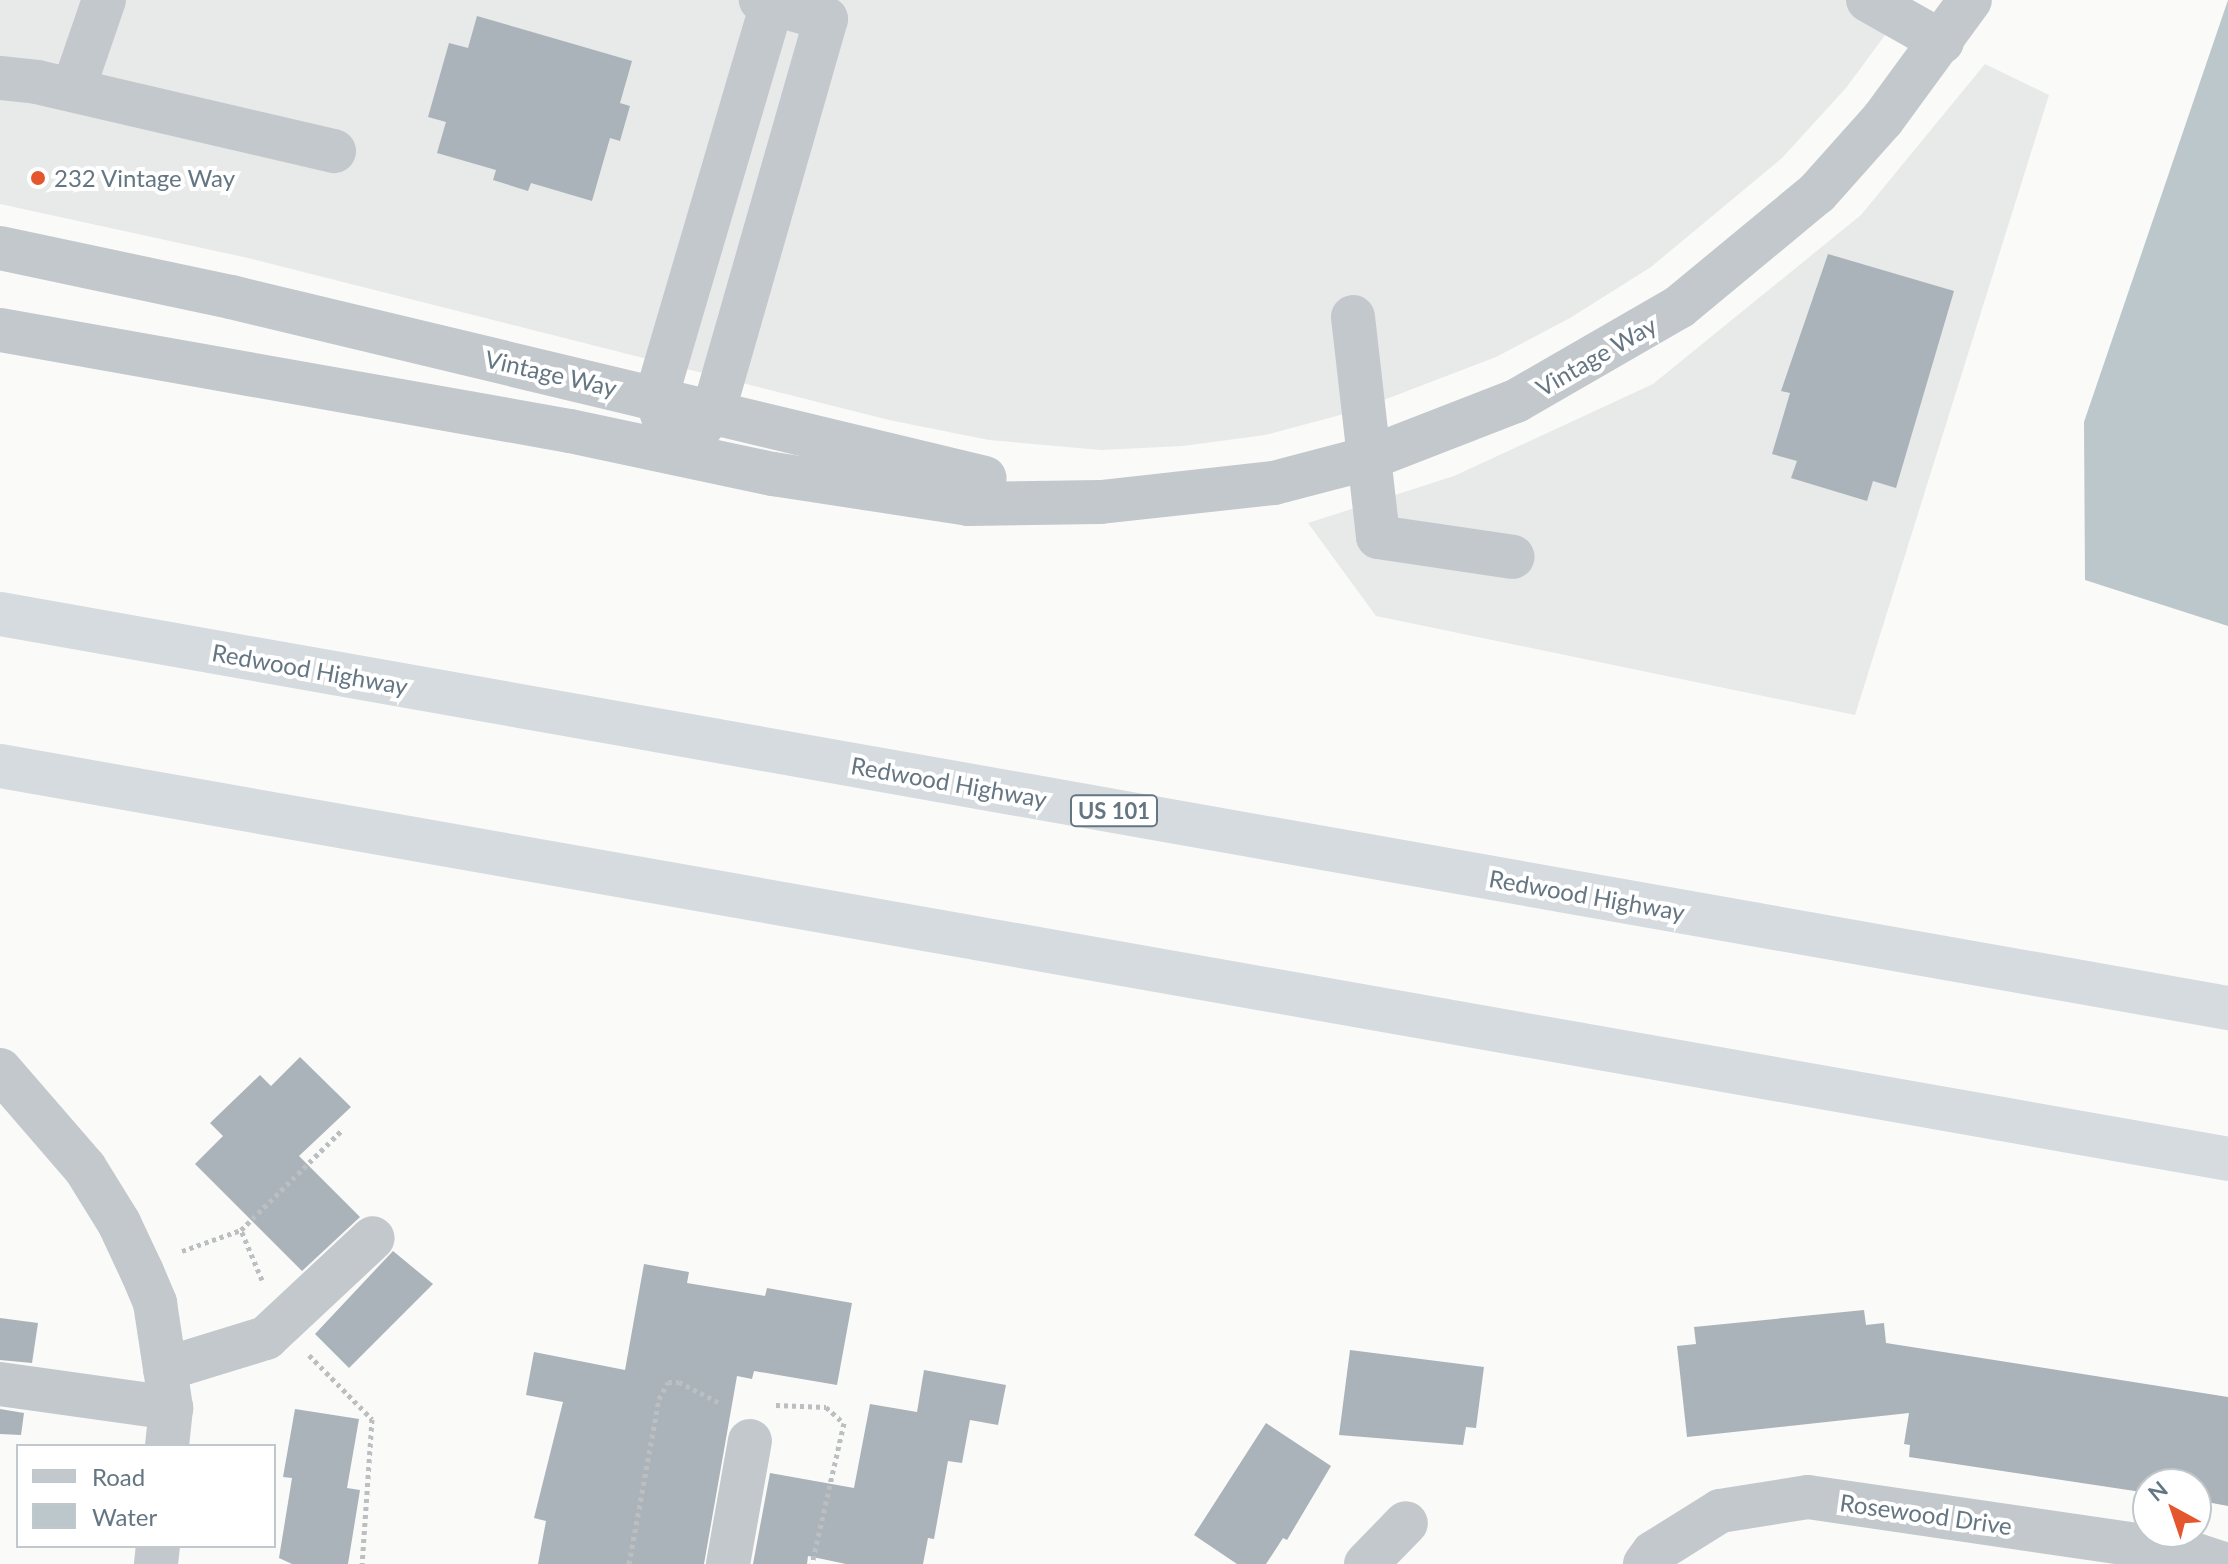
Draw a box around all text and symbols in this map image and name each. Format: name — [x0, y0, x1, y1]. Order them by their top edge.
place label: 232 Vintage Way — [54, 164, 236, 192]
marker: 232 Vintage Way — [29, 169, 47, 187]
street label: Vintage Way — [1531, 310, 1661, 402]
street label: Vintage Way — [482, 344, 620, 402]
street label: Redwood Highway — [210, 638, 410, 700]
street label: Redwood Highway — [849, 751, 1049, 813]
road number: US 101 — [1068, 793, 1160, 829]
street label: Redwood Highway — [1487, 864, 1687, 926]
legend — [16, 1444, 276, 1548]
text: Road — [92, 1462, 145, 1491]
north arrow — [2132, 1468, 2212, 1548]
text: N — [2142, 1475, 2173, 1507]
street label: Rosewood Drive — [1838, 1488, 2014, 1540]
text: Water — [92, 1502, 157, 1531]

